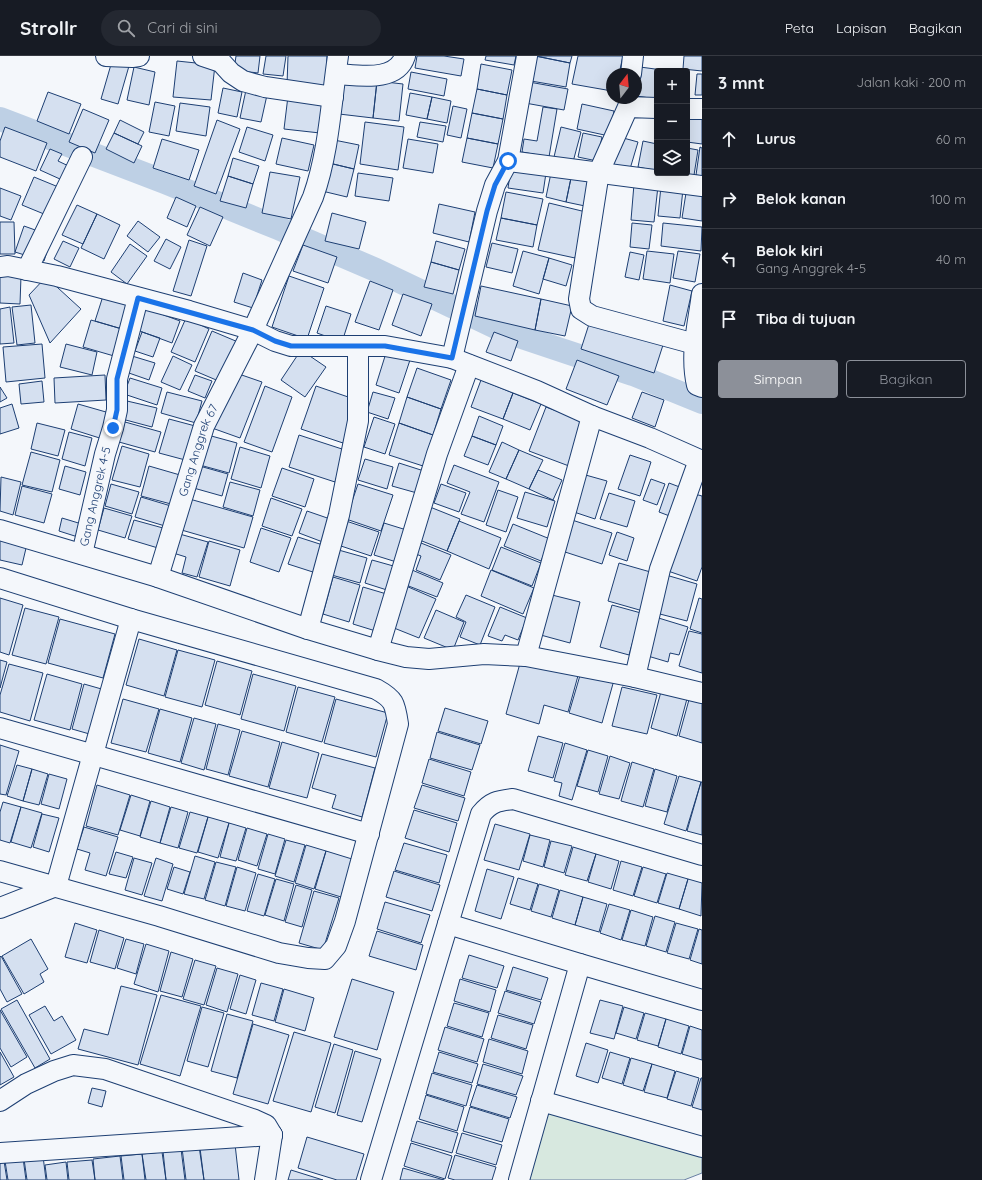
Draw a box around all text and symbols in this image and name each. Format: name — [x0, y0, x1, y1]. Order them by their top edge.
search box — [101, 10, 381, 46]
text: Strollr — [20, 16, 77, 40]
icon: search — [115, 17, 137, 39]
text: Cari di sini — [147, 18, 218, 37]
text: Peta — [785, 19, 814, 37]
text: Lapisan — [836, 19, 887, 37]
text: Bagikan — [909, 19, 962, 37]
north arrow — [606, 68, 642, 104]
map controls — [654, 68, 690, 176]
button: + — [654, 68, 690, 104]
text: 3 mnt — [718, 72, 765, 93]
text: Jalan kaki · 200 m — [857, 74, 966, 90]
button: − — [654, 104, 690, 140]
icon: ahead — [718, 128, 740, 150]
text: Lurus — [756, 129, 796, 148]
text: 60 m — [936, 131, 966, 147]
button: layers — [654, 140, 690, 176]
route start — [499, 152, 517, 170]
icon: right — [718, 188, 740, 210]
text: Belok kanan — [756, 189, 846, 208]
text: 100 m — [930, 191, 966, 207]
text: Belok kiri — [756, 241, 823, 260]
icon: left — [718, 248, 740, 270]
text: 40 m — [936, 251, 966, 267]
text: Gang Anggrek 4-5 — [756, 260, 866, 276]
icon: arrive — [718, 308, 740, 330]
text: Tiba di tujuan — [756, 309, 855, 328]
button: Simpan — [718, 360, 838, 398]
button: Bagikan — [846, 360, 966, 398]
street label: Gang Anggrek 67 — [175, 401, 221, 498]
route end — [104, 419, 122, 437]
street label: Gang Anggrek 4-5 — [76, 445, 114, 548]

